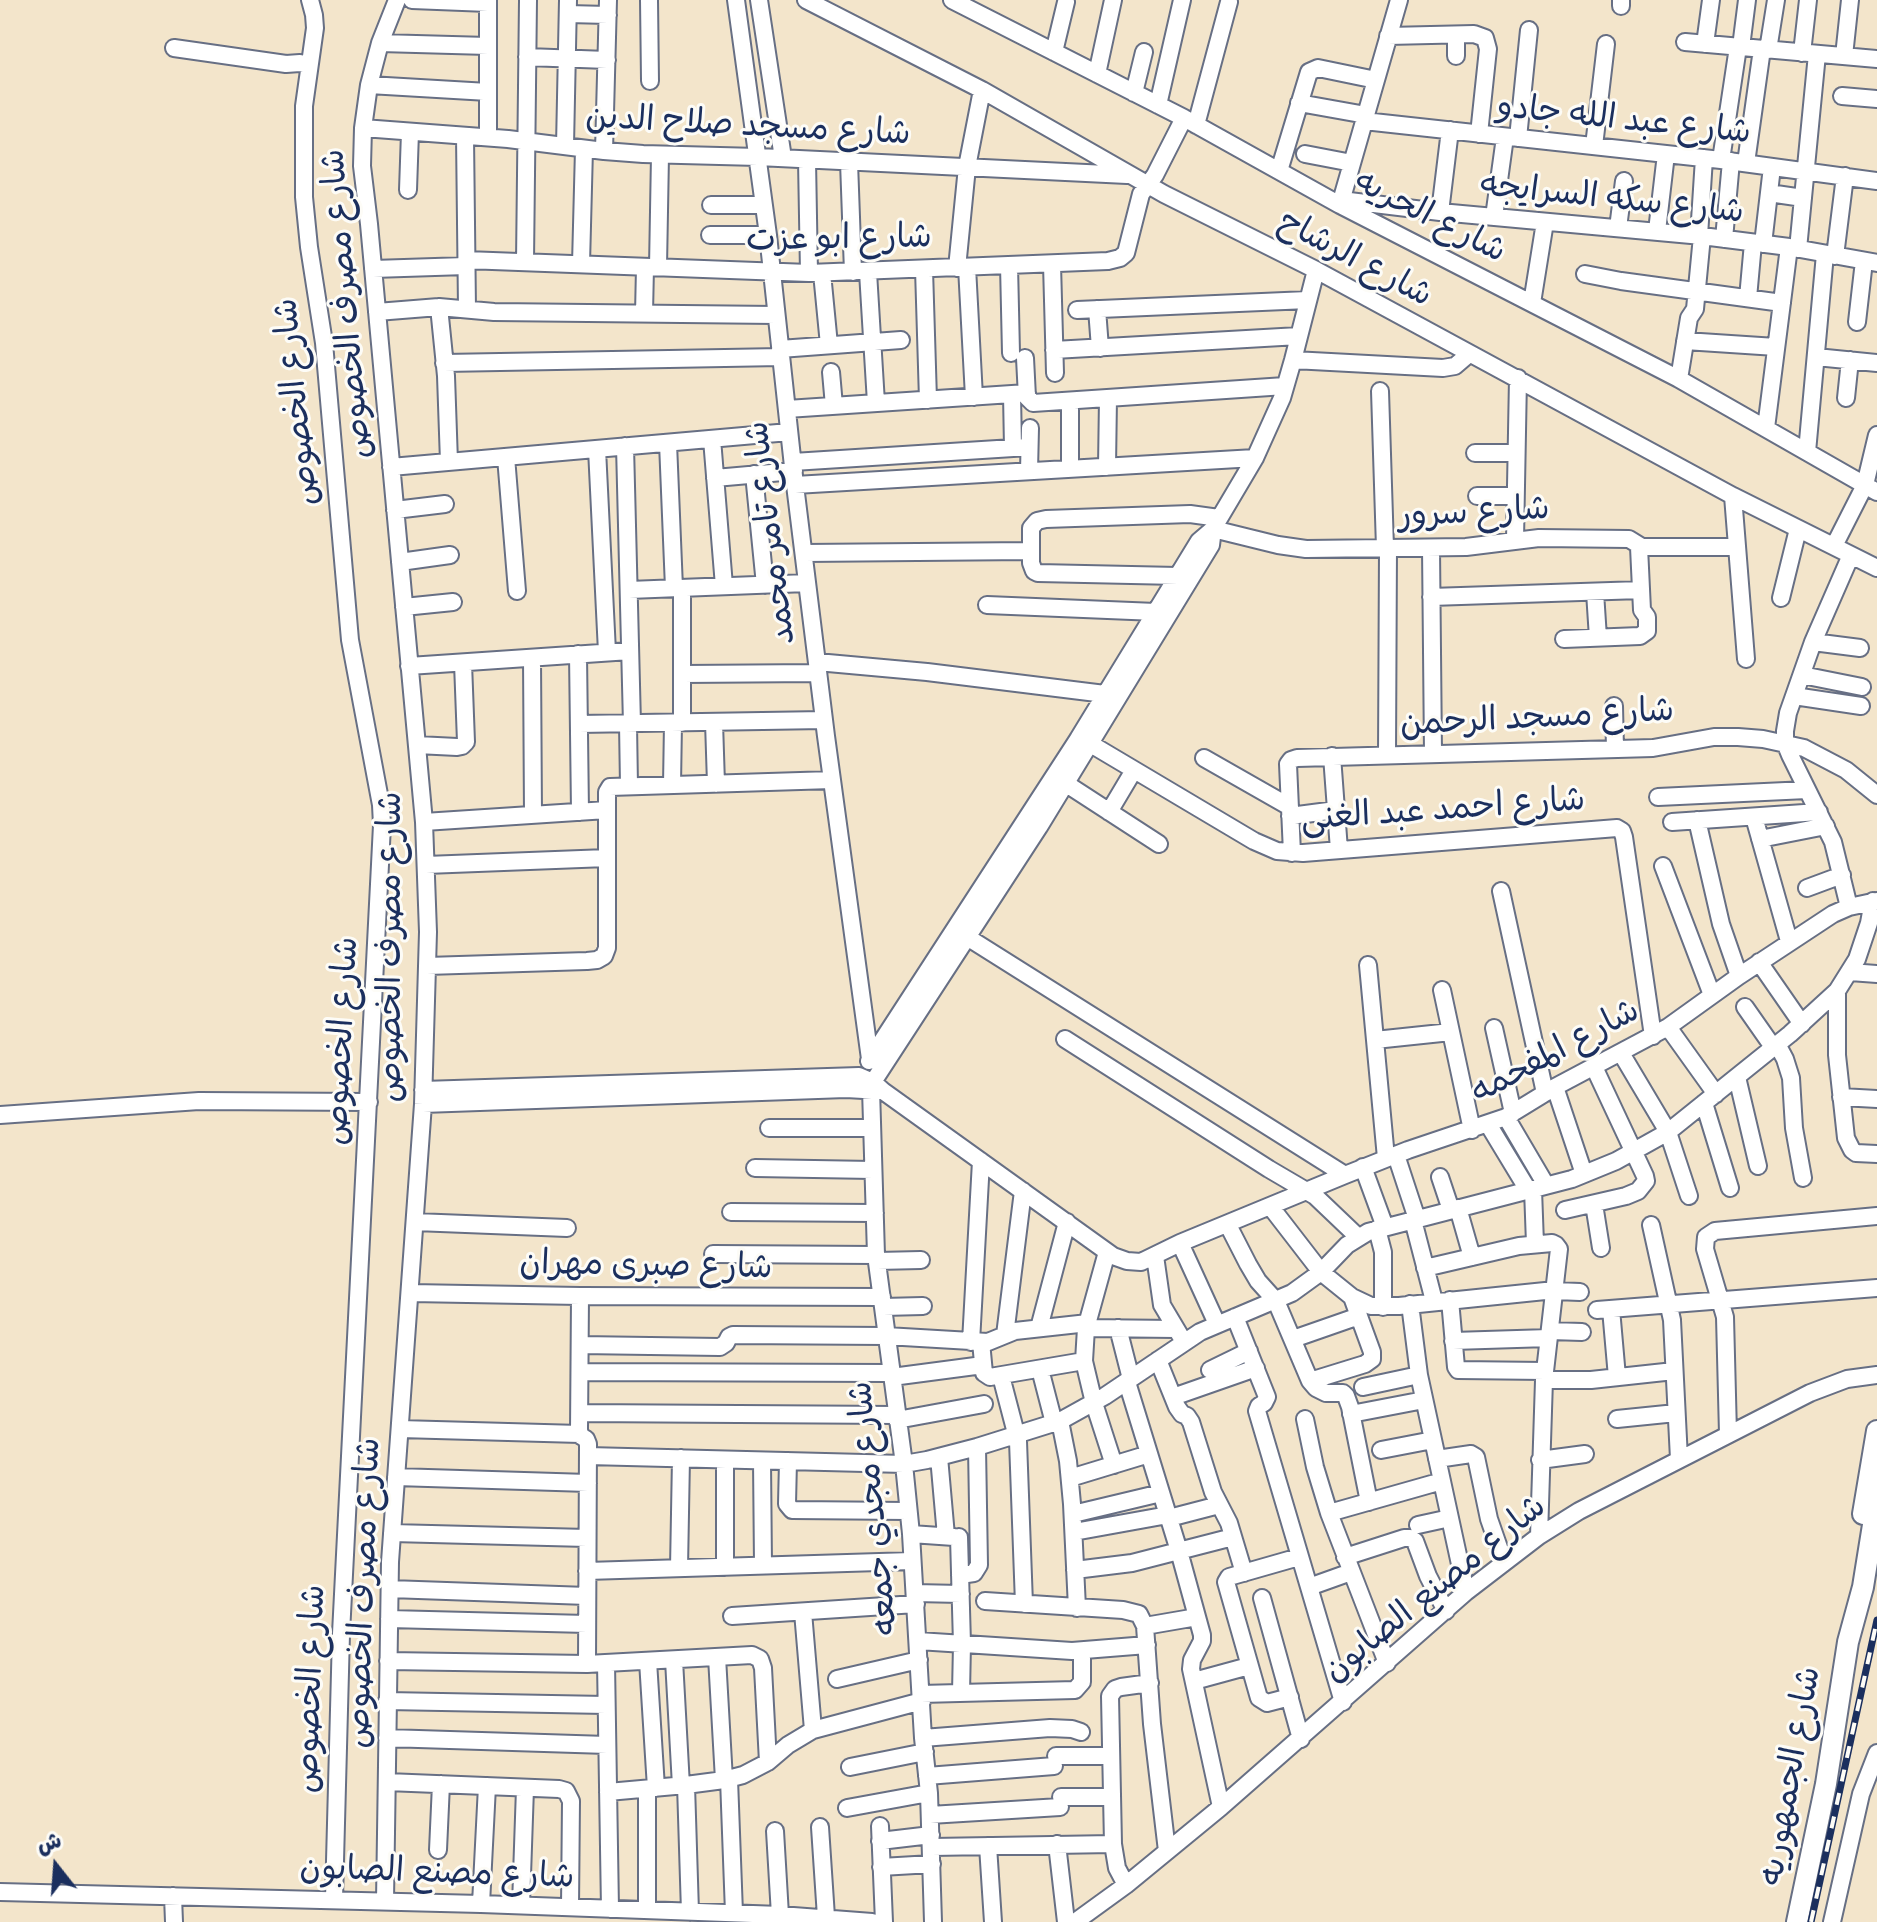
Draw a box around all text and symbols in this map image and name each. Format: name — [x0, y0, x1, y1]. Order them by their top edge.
street label: شارع عبد الله جادو — [1495, 86, 1753, 154]
street label: شارع مسجد صلاح الدين — [584, 97, 912, 155]
street label: شارع مصرف الخصوص — [313, 147, 381, 461]
street label: شارع الحريه — [1347, 161, 1513, 273]
street label: شارع سكه السرايجه — [1478, 165, 1746, 233]
street label: شارع الرشاح — [1271, 201, 1439, 317]
street label: شارع ابو عزت — [746, 217, 932, 261]
street label: شارع الخصوص — [266, 296, 328, 508]
street label: شارع تامر محمد — [737, 419, 805, 647]
street label: شارع سرور — [1397, 489, 1551, 537]
street label: شارع مسجد الرحمن — [1399, 690, 1675, 746]
street label: شارع احمد عبد الغنى — [1299, 780, 1587, 840]
street label: شارع مصرف الخصوص — [371, 792, 411, 1102]
street label: شارع الخصوص — [316, 936, 368, 1146]
street label: شارع المفحمه — [1463, 990, 1647, 1114]
street label: شارع صبرى مهران — [519, 1243, 773, 1289]
street label: شارع مجدي جمعه — [840, 1379, 908, 1637]
street label: شارع مصرف الخصوص — [338, 1437, 390, 1749]
street label: شارع مصنع الصابون — [1315, 1487, 1555, 1691]
street label: شارع الخصوص — [287, 1584, 335, 1794]
street label: شارع الجمهوريه — [1752, 1664, 1830, 1888]
north arrow — [16, 1826, 96, 1906]
text: ش — [33, 1826, 65, 1860]
street label: شارع مصنع الصابون — [299, 1848, 575, 1898]

